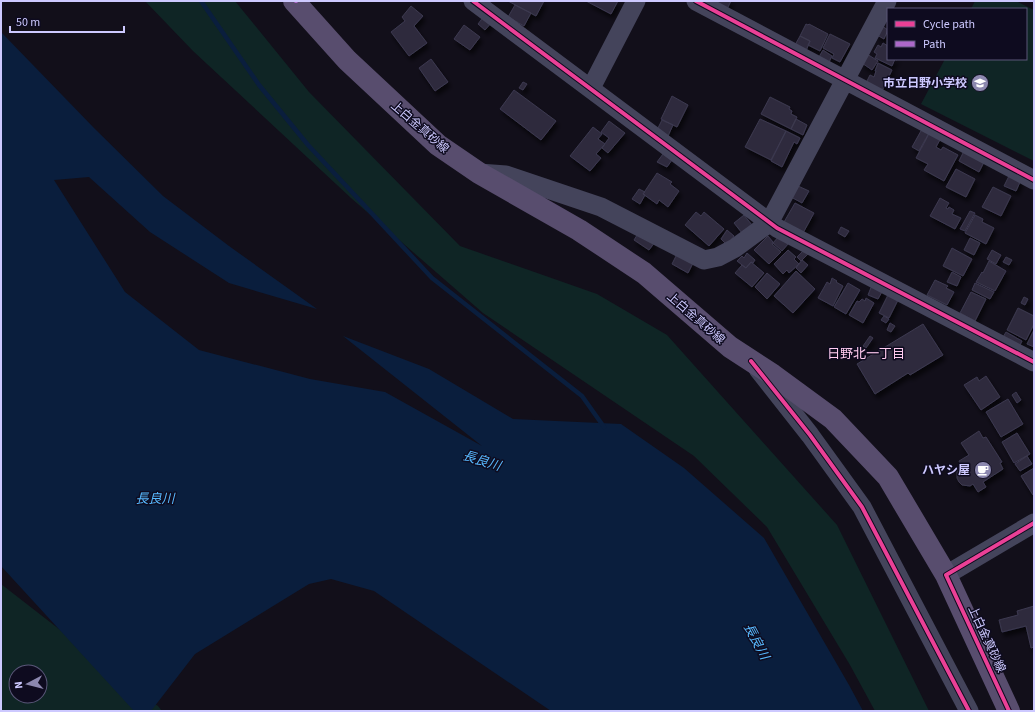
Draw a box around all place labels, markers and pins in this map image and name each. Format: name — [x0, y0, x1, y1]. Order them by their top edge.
school or university icon: 市立日野小学校 — [970, 73, 990, 93]
place label: 市立日野小学校 — [883, 75, 967, 92]
cafe icon: ハヤシ屋 — [973, 460, 993, 480]
place label: ハヤシ屋 — [922, 462, 970, 479]

